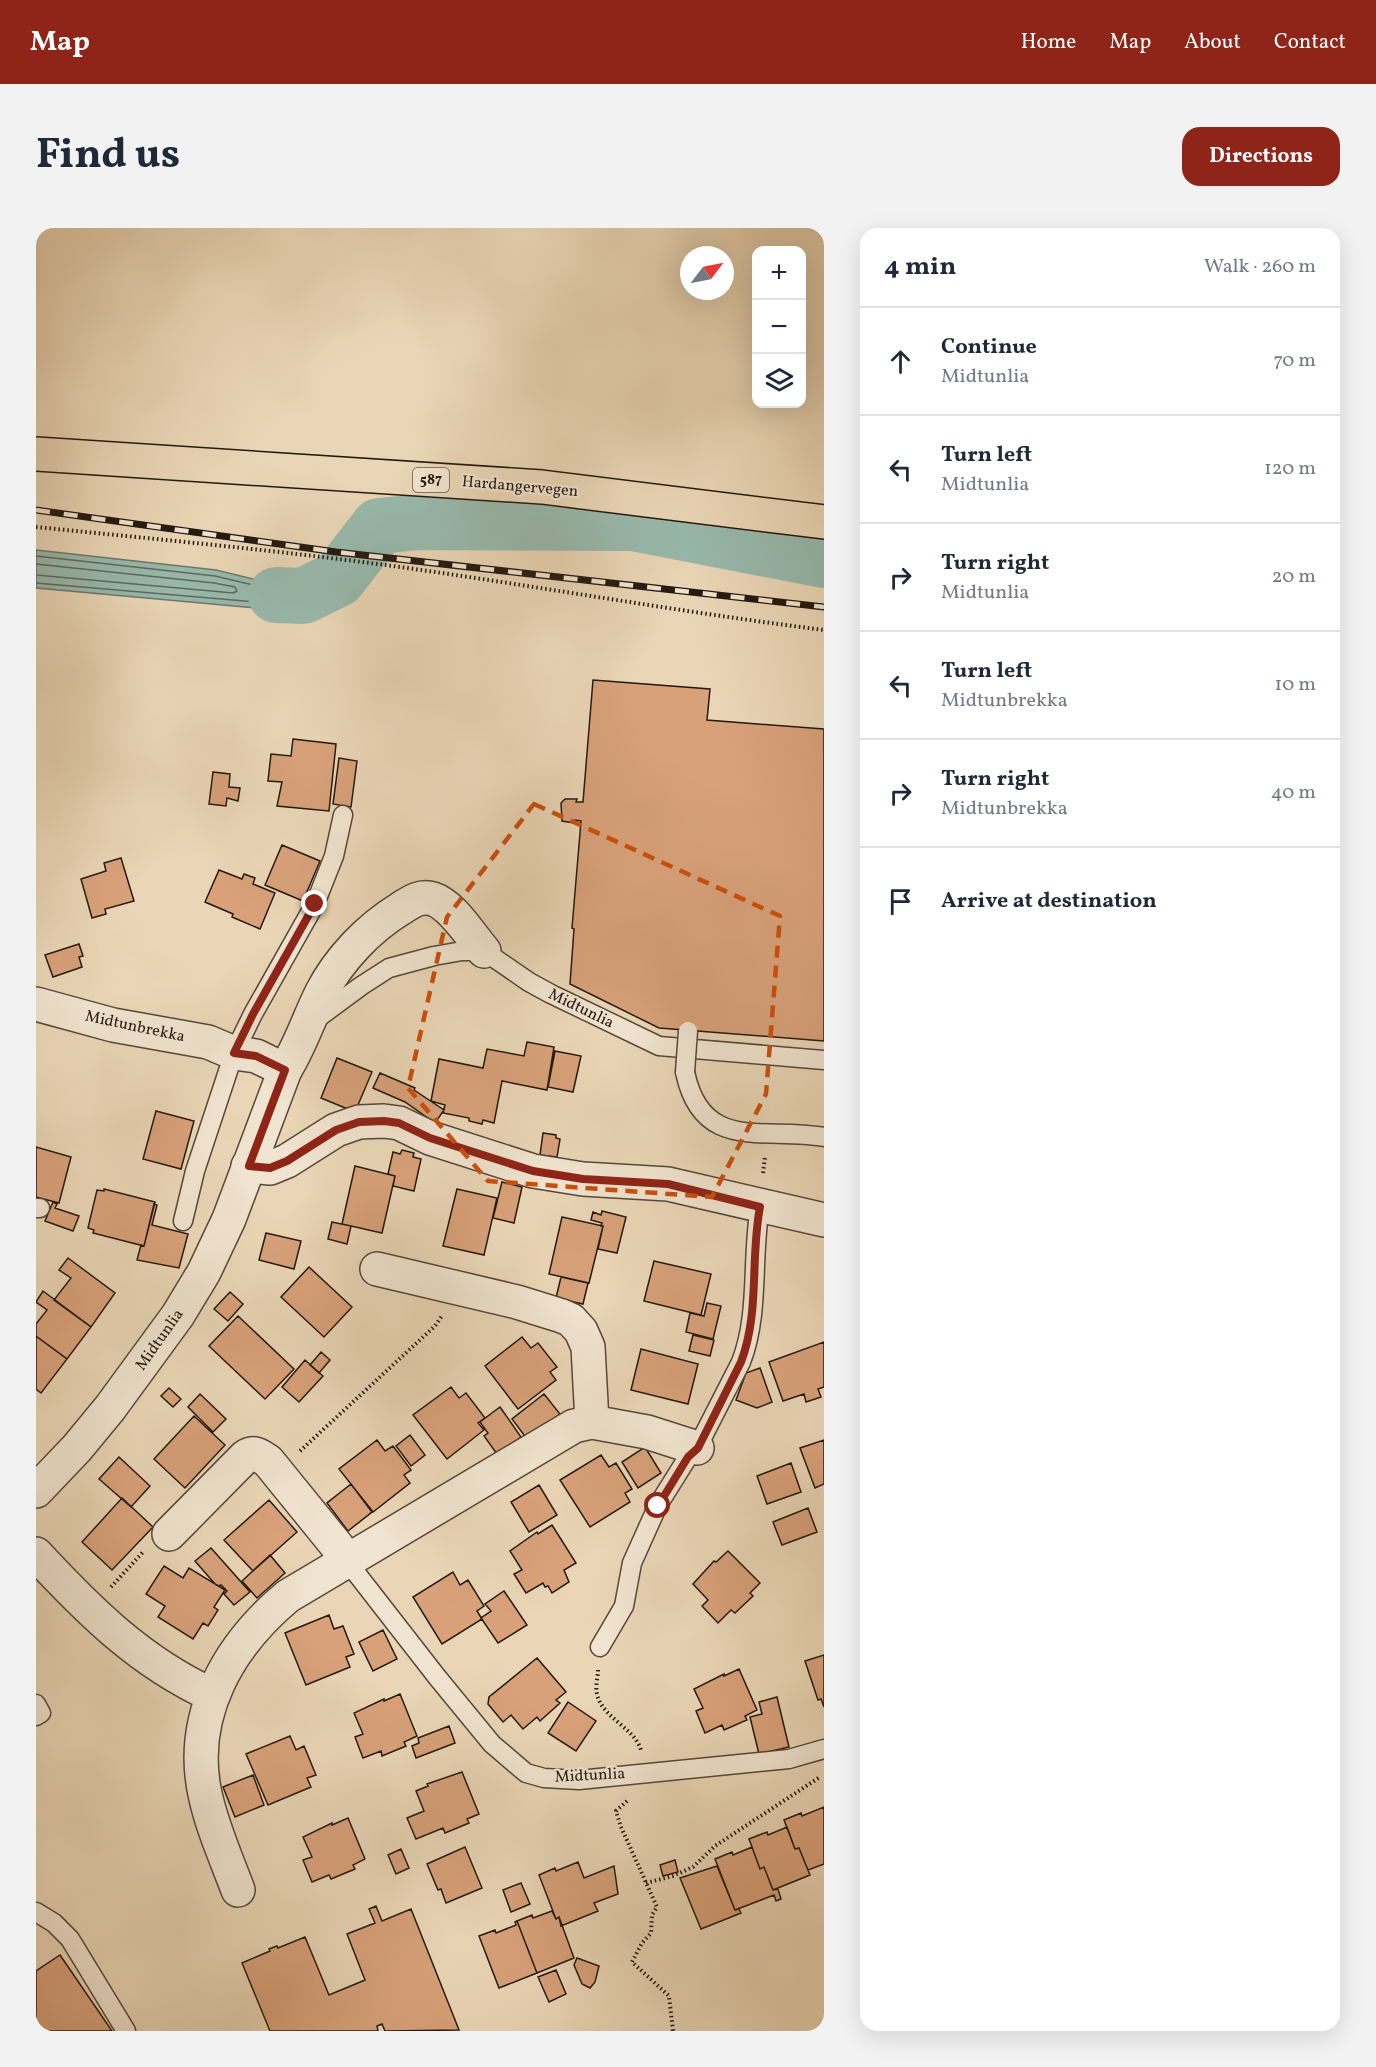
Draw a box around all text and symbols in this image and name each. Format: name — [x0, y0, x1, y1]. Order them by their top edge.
text: Map — [30, 23, 90, 62]
text: Home — [1021, 28, 1076, 57]
text: Map — [1109, 28, 1151, 57]
text: About — [1184, 28, 1241, 57]
text: Contact — [1274, 28, 1346, 57]
text: Find us — [36, 127, 180, 186]
button: Directions — [1182, 127, 1340, 186]
north arrow — [680, 246, 734, 300]
map controls — [752, 246, 806, 408]
button: + — [752, 246, 806, 300]
text: 4 min — [884, 249, 956, 285]
text: Walk · 260 m — [1204, 253, 1316, 281]
button: − — [752, 300, 806, 354]
text: Continue — [941, 332, 1037, 363]
icon: ahead — [884, 345, 917, 378]
text: 70 m — [1273, 347, 1316, 375]
button: layers — [752, 354, 806, 408]
text: Midtunlia — [941, 363, 1029, 391]
text: Turn left — [941, 440, 1032, 471]
icon: left — [884, 453, 917, 486]
text: 120 m — [1264, 455, 1316, 483]
road number: 587 — [413, 468, 449, 492]
street label: Hardangervegen — [461, 471, 579, 503]
text: Midtunlia — [941, 471, 1029, 499]
text: Turn right — [941, 548, 1049, 579]
icon: right — [884, 561, 917, 594]
text: 20 m — [1272, 563, 1316, 591]
text: Midtunlia — [941, 579, 1029, 607]
text: Turn left — [941, 656, 1032, 687]
icon: left — [884, 669, 917, 702]
text: 10 m — [1275, 671, 1316, 699]
text: Midtunbrekka — [941, 687, 1068, 715]
text: Turn right — [941, 764, 1049, 795]
icon: right — [884, 777, 917, 810]
text: 40 m — [1271, 779, 1316, 807]
text: Midtunbrekka — [941, 795, 1068, 823]
icon: arrive — [884, 885, 917, 918]
text: Arrive at destination — [941, 886, 1157, 917]
route end — [301, 890, 327, 916]
street label: Midtunlia — [544, 984, 618, 1034]
street label: Midtunbrekka — [83, 1006, 187, 1048]
street label: Midtunlia — [131, 1305, 189, 1375]
route start — [644, 1492, 670, 1518]
street label: Midtunlia — [554, 1763, 626, 1789]

